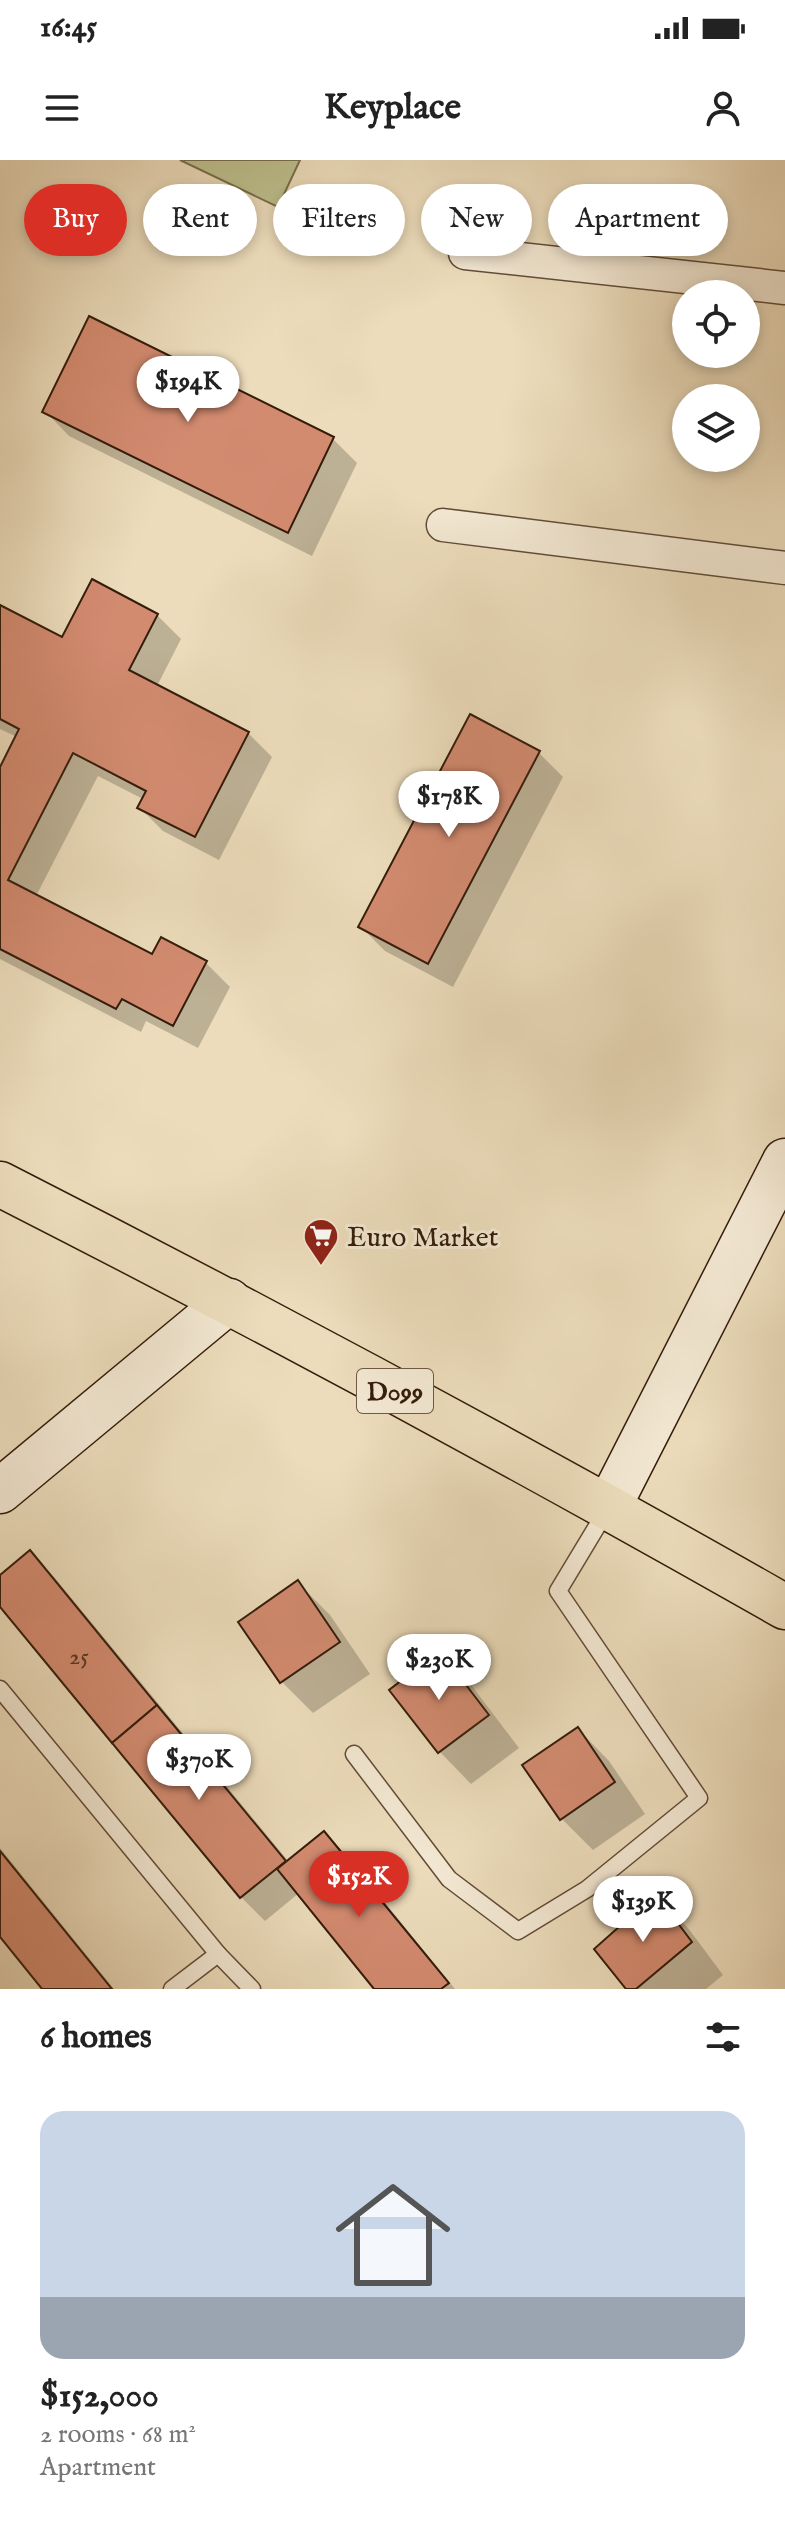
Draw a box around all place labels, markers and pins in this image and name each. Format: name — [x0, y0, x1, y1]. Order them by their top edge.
pin: $194K — [132, 356, 244, 424]
pin: $178K — [393, 771, 505, 839]
supermarket icon: Euro Market — [302, 1217, 340, 1267]
place label: Euro Market — [347, 1221, 499, 1256]
pin: $230K — [383, 1634, 495, 1702]
pin: $370K — [143, 1734, 255, 1802]
pin: $152K — [303, 1851, 415, 1919]
pin: $139K — [587, 1876, 699, 1944]

